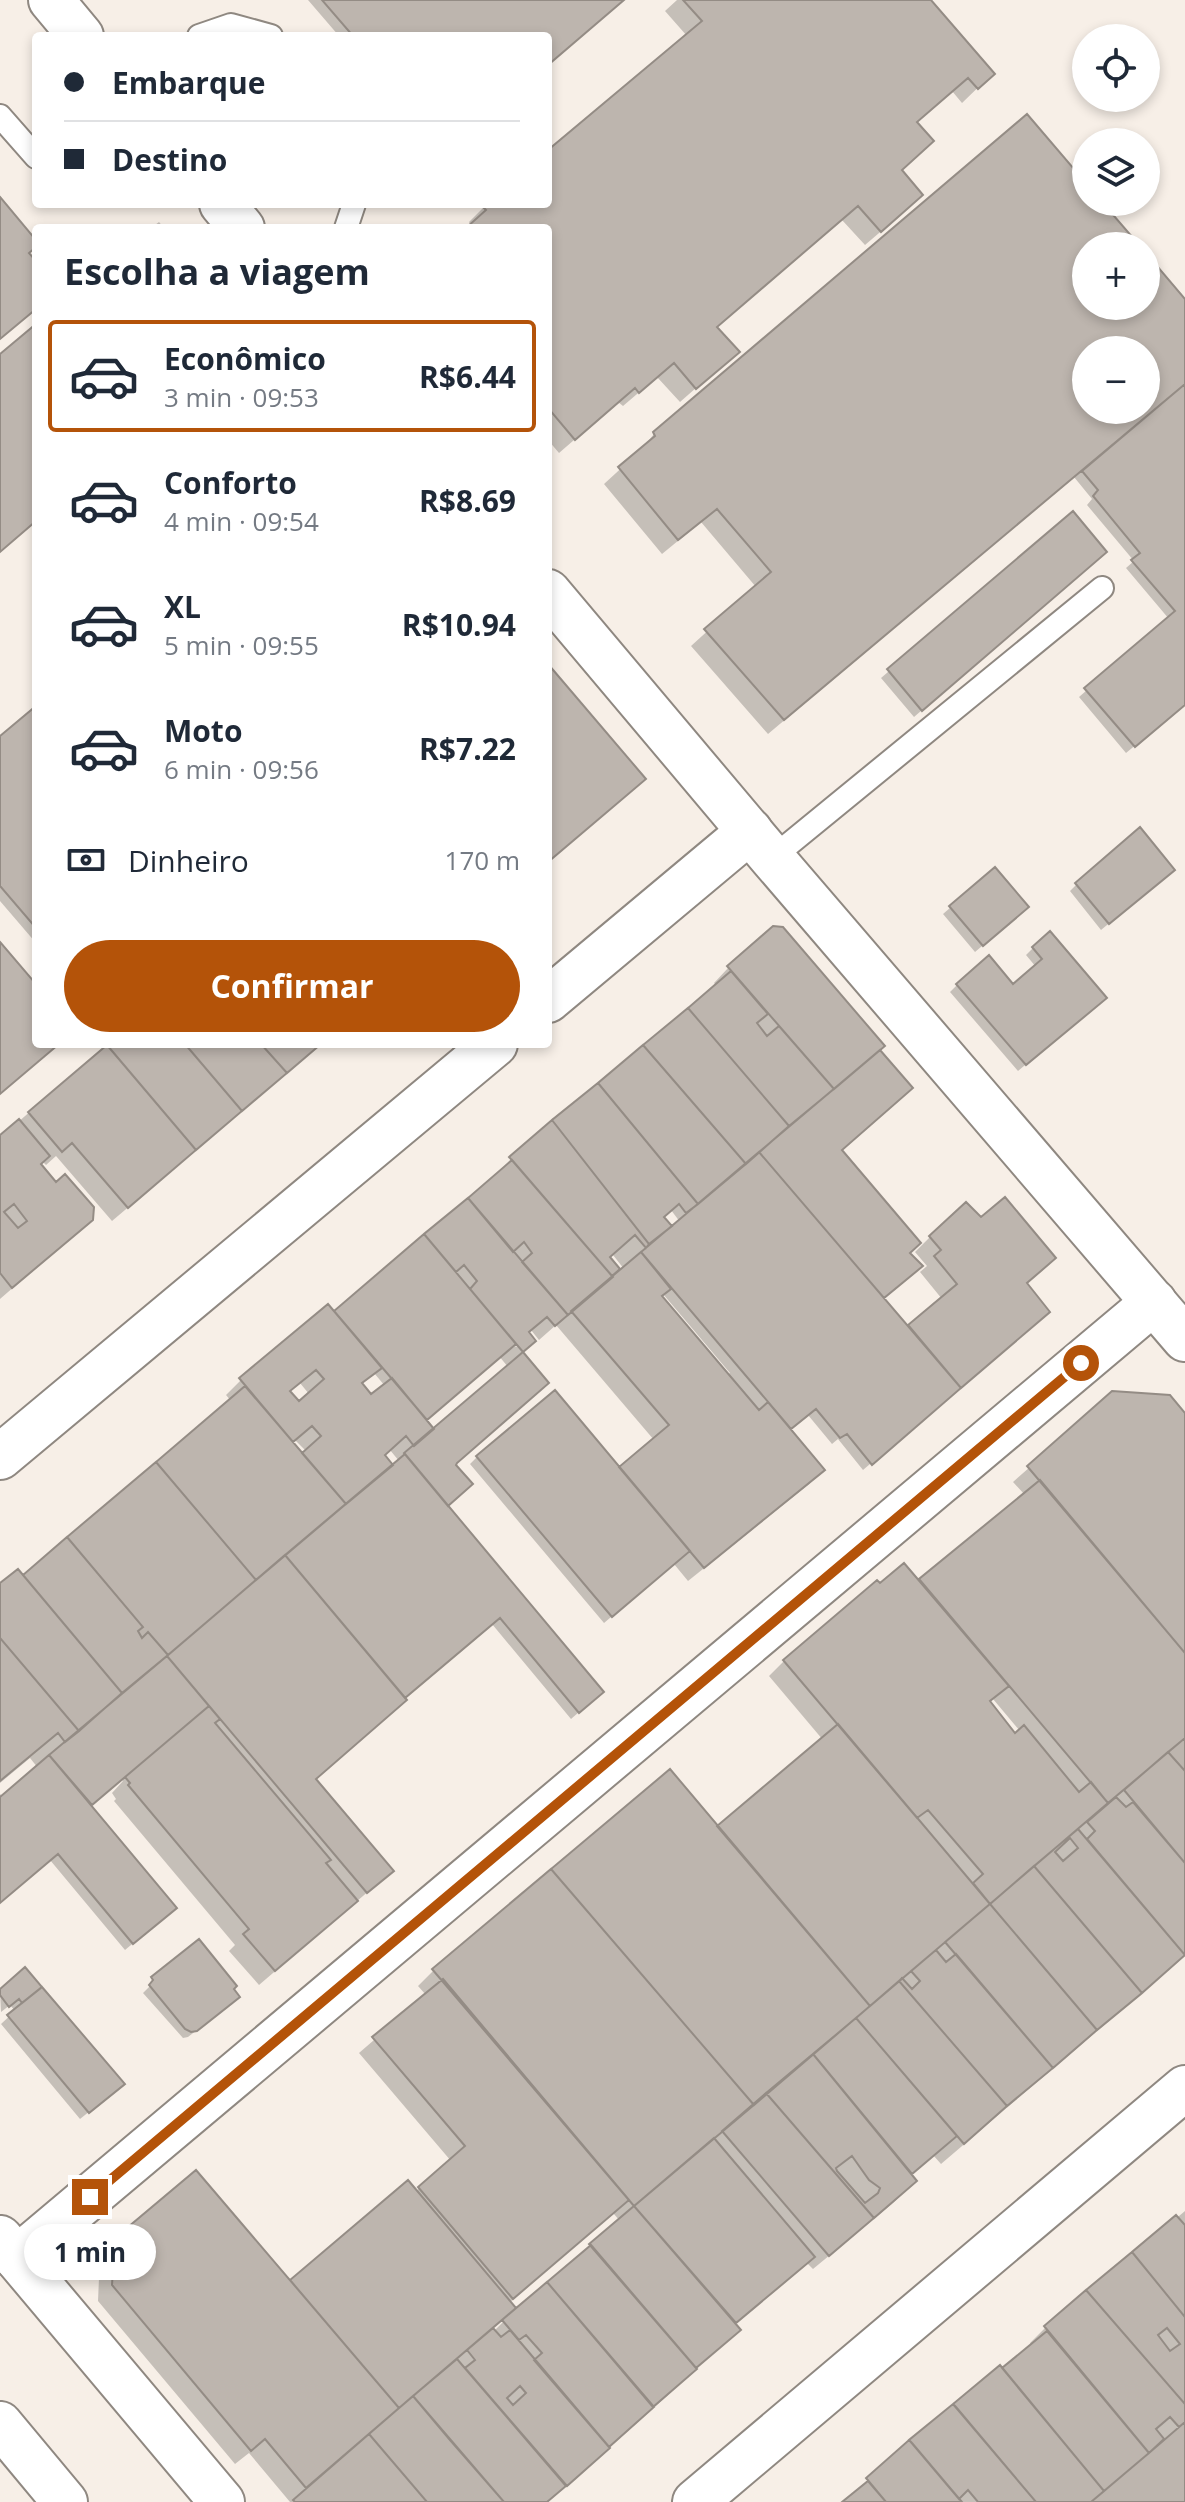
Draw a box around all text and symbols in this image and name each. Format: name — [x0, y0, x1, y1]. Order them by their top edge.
map controls — [1072, 24, 1160, 424]
button: locate — [1072, 24, 1160, 112]
text: Embarque — [112, 62, 265, 103]
button: layers — [1072, 128, 1160, 216]
text: Destino — [112, 139, 227, 180]
button: + — [1072, 232, 1160, 320]
text: Escolha a viagem — [64, 247, 370, 296]
button: − — [1072, 336, 1160, 424]
text: Econômico — [164, 338, 326, 379]
icon: car — [68, 340, 140, 412]
text: R$6.44 — [419, 356, 516, 397]
text: 3 min · 09:53 — [164, 379, 319, 415]
text: Conforto — [164, 462, 297, 503]
icon: car — [68, 464, 140, 536]
text: R$8.69 — [419, 480, 516, 521]
text: 4 min · 09:54 — [164, 503, 319, 539]
text: XL — [164, 586, 201, 627]
icon: car — [68, 588, 140, 660]
text: R$10.94 — [402, 604, 516, 645]
text: 5 min · 09:55 — [164, 627, 319, 663]
text: Moto — [164, 710, 242, 751]
icon: car — [68, 712, 140, 784]
text: R$7.22 — [419, 728, 516, 769]
text: 6 min · 09:56 — [164, 751, 319, 787]
icon: cash — [64, 838, 108, 882]
text: Dinheiro — [128, 840, 249, 881]
text: 170 m — [445, 842, 520, 878]
button: Confirmar — [64, 940, 520, 1032]
route start — [1063, 1345, 1099, 1381]
route end — [72, 2179, 108, 2215]
callout: 1 min — [24, 2225, 156, 2281]
text: 1 min — [54, 2234, 126, 2270]

